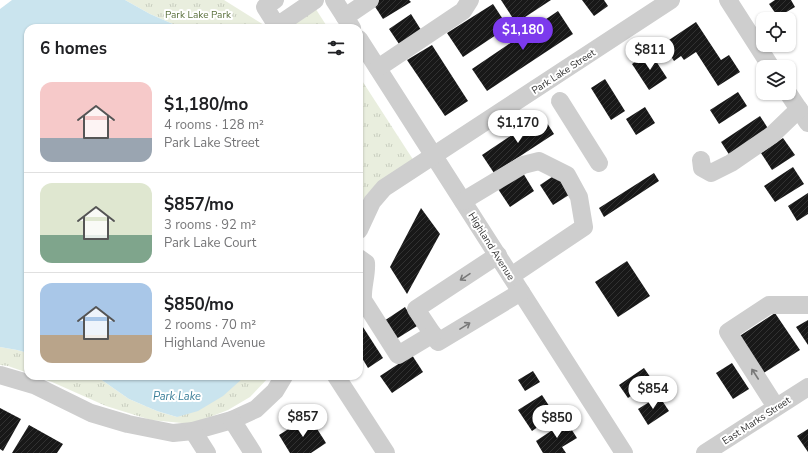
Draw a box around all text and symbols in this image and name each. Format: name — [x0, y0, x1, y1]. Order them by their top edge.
park label: Park Lake Park — [165, 8, 232, 22]
map controls — [756, 12, 796, 100]
button: locate — [756, 12, 796, 52]
pin: $1,180 — [490, 17, 556, 51]
text: $1,180 — [502, 21, 544, 39]
text: 6 homes — [40, 37, 107, 60]
icon: filters — [325, 37, 347, 59]
pin: $811 — [626, 37, 674, 71]
text: $811 — [634, 41, 666, 59]
street label: Park Lake Street — [529, 46, 599, 98]
button: layers — [756, 60, 796, 100]
text: $1,180/mo — [164, 93, 248, 116]
icon: home — [72, 98, 120, 146]
pin: $1,170 — [485, 110, 551, 144]
text: $1,170 — [497, 114, 539, 132]
text: 4 rooms · 128 m² — [164, 116, 264, 134]
text: Park Lake Street — [164, 134, 259, 152]
text: $857/mo — [164, 193, 234, 216]
icon: home — [72, 199, 120, 247]
street label: Highland Avenue — [465, 210, 518, 283]
text: 3 rooms · 92 m² — [164, 216, 256, 234]
text: Park Lake Court — [164, 234, 256, 252]
one-way arrow — [460, 273, 471, 281]
text: $850/mo — [164, 293, 234, 316]
icon: home — [72, 299, 120, 347]
text: 2 rooms · 70 m² — [164, 316, 256, 334]
one-way arrow — [459, 321, 471, 329]
text: Highland Avenue — [164, 334, 265, 352]
one-way arrow — [751, 369, 759, 380]
pin: $854 — [629, 376, 677, 410]
text: $854 — [637, 380, 669, 398]
water label: Park Lake — [153, 389, 201, 404]
street label: East Marks Street — [720, 393, 794, 448]
pin: $857 — [279, 404, 327, 438]
pin: $850 — [533, 405, 581, 439]
text: $857 — [287, 408, 319, 426]
text: $850 — [541, 409, 573, 427]

